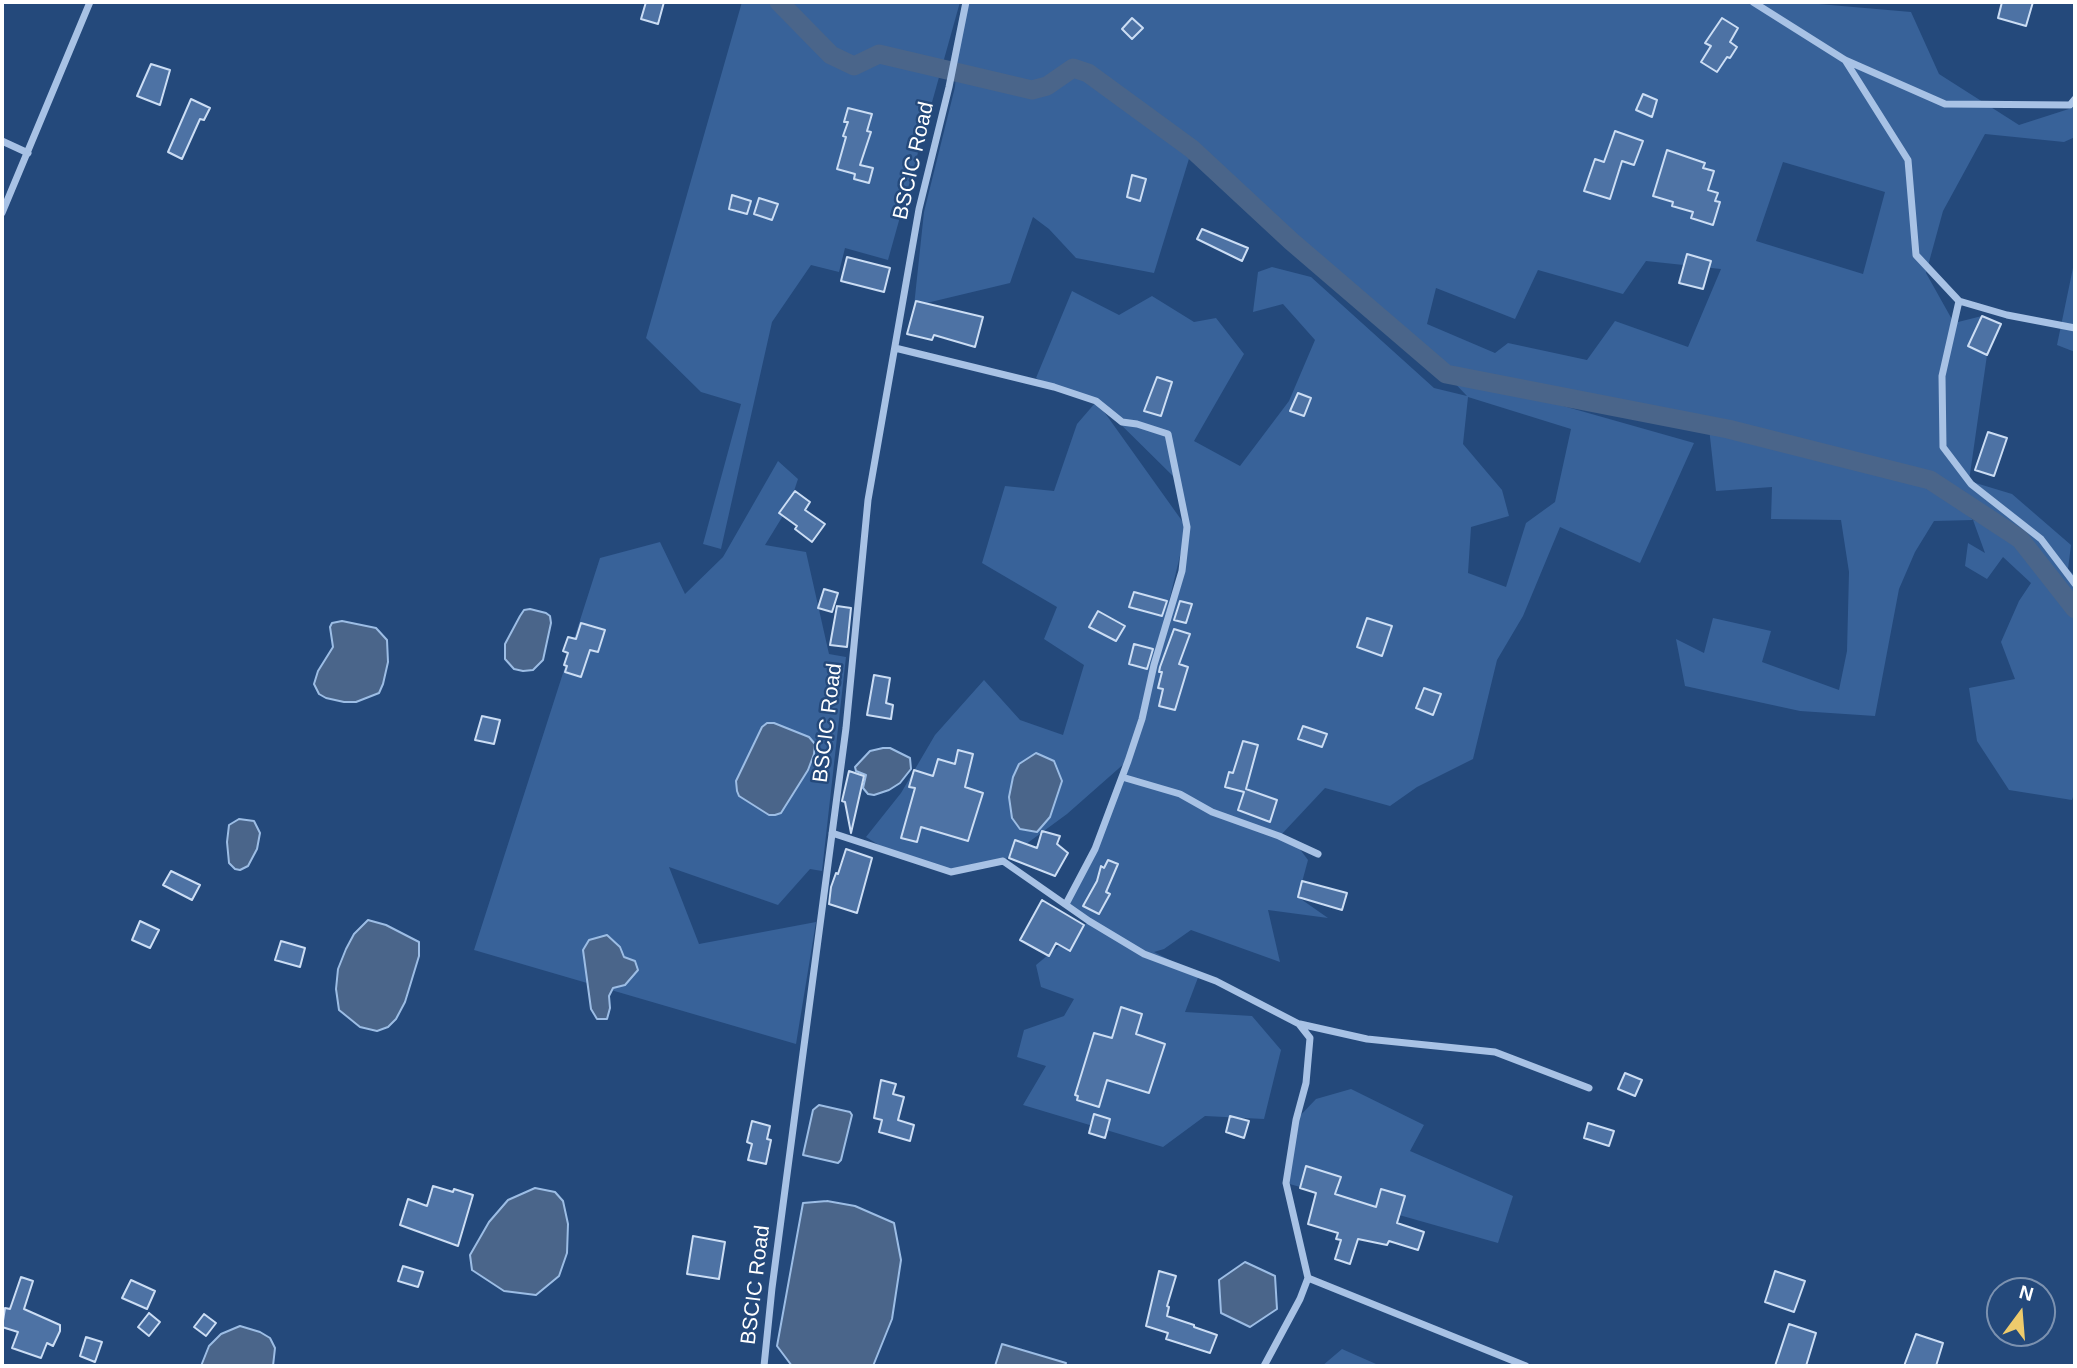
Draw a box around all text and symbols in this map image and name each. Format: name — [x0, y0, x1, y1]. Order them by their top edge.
street label: BSCIC Road — [888, 100, 940, 222]
street label: BSCIC Road — [808, 662, 848, 784]
street label: BSCIC Road — [736, 1224, 776, 1346]
north arrow — [1986, 1277, 2056, 1347]
text: N — [2017, 1281, 2036, 1305]

